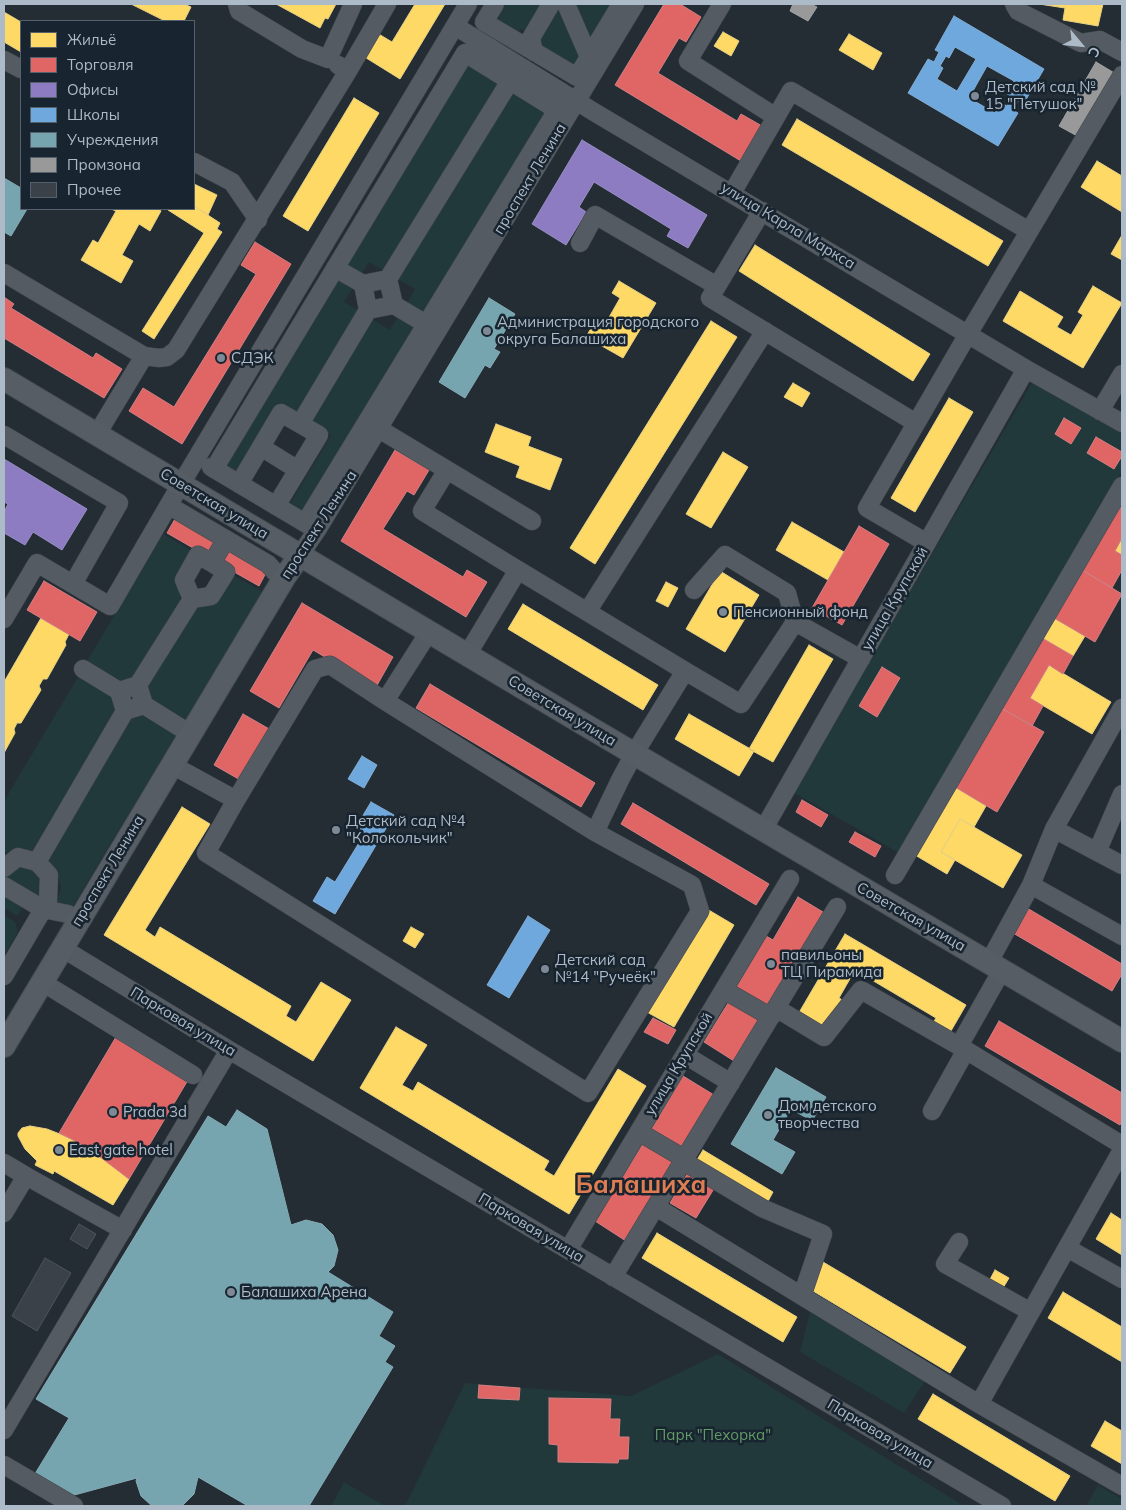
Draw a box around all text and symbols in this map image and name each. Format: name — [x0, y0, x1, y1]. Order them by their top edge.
legend — [20, 20, 195, 210]
north arrow — [1056, 20, 1106, 70]
text: Жильё — [67, 30, 116, 49]
text: С — [1084, 44, 1104, 61]
text: Торговля — [67, 55, 134, 74]
place label: Детский сад № 15 "Петушок" — [985, 78, 1096, 113]
text: Офисы — [67, 80, 119, 99]
marker: Детский сад № 15 "Петушок" — [969, 90, 981, 102]
text: Школы — [67, 105, 120, 124]
street label: проспект Ленина — [490, 120, 570, 238]
text: Учреждения — [67, 130, 159, 149]
text: Промзона — [67, 155, 141, 174]
street label: улица Карла Маркса — [718, 179, 858, 273]
text: Прочее — [67, 180, 121, 199]
place label: Администрация городского округа Балашиха — [497, 313, 699, 348]
marker: Администрация городского округа Балашиха — [481, 325, 493, 337]
place label: СДЭК — [231, 349, 273, 367]
marker: СДЭК — [215, 352, 227, 364]
street label: Советская улица — [157, 465, 271, 543]
street label: проспект Ленина — [277, 467, 361, 583]
street label: улица Крупской — [858, 544, 932, 654]
place label: Пенсионный фонд — [733, 603, 868, 621]
marker: Пенсионный фонд — [717, 606, 729, 618]
street label: Советская улица — [505, 672, 619, 750]
street label: проспект Ленина — [68, 812, 148, 930]
place label: Детский сад №4 "Колокольчик" — [346, 812, 466, 847]
marker: Детский сад №4 "Колокольчик" — [330, 824, 342, 836]
street label: Советская улица — [853, 878, 969, 956]
place label: павильоны ТЦ Пирамида — [781, 946, 882, 981]
place label: Детский сад №14 "Ручеёк" — [555, 951, 656, 986]
marker: павильоны ТЦ Пирамида — [765, 958, 777, 970]
marker: Детский сад №14 "Ручеёк" — [539, 963, 551, 975]
street label: Парковая улица — [127, 983, 239, 1061]
street label: улица Крупской — [641, 1009, 717, 1119]
place label: Дом детского творчества — [778, 1097, 877, 1132]
place label: Prada 3d — [123, 1103, 187, 1121]
marker: Prada 3d — [107, 1106, 119, 1118]
marker: Дом детского творчества — [762, 1109, 774, 1121]
place label: East gate hotel — [69, 1141, 173, 1159]
marker: East gate hotel — [53, 1144, 65, 1156]
district label: Балашиха — [576, 1170, 706, 1200]
street label: Парковая улица — [475, 1189, 587, 1267]
place label: Балашиха Арена — [241, 1283, 367, 1301]
marker: Балашиха Арена — [225, 1286, 237, 1298]
street label: Парковая улица — [824, 1395, 936, 1473]
park label: Парк "Пехорка" — [655, 1426, 771, 1444]

